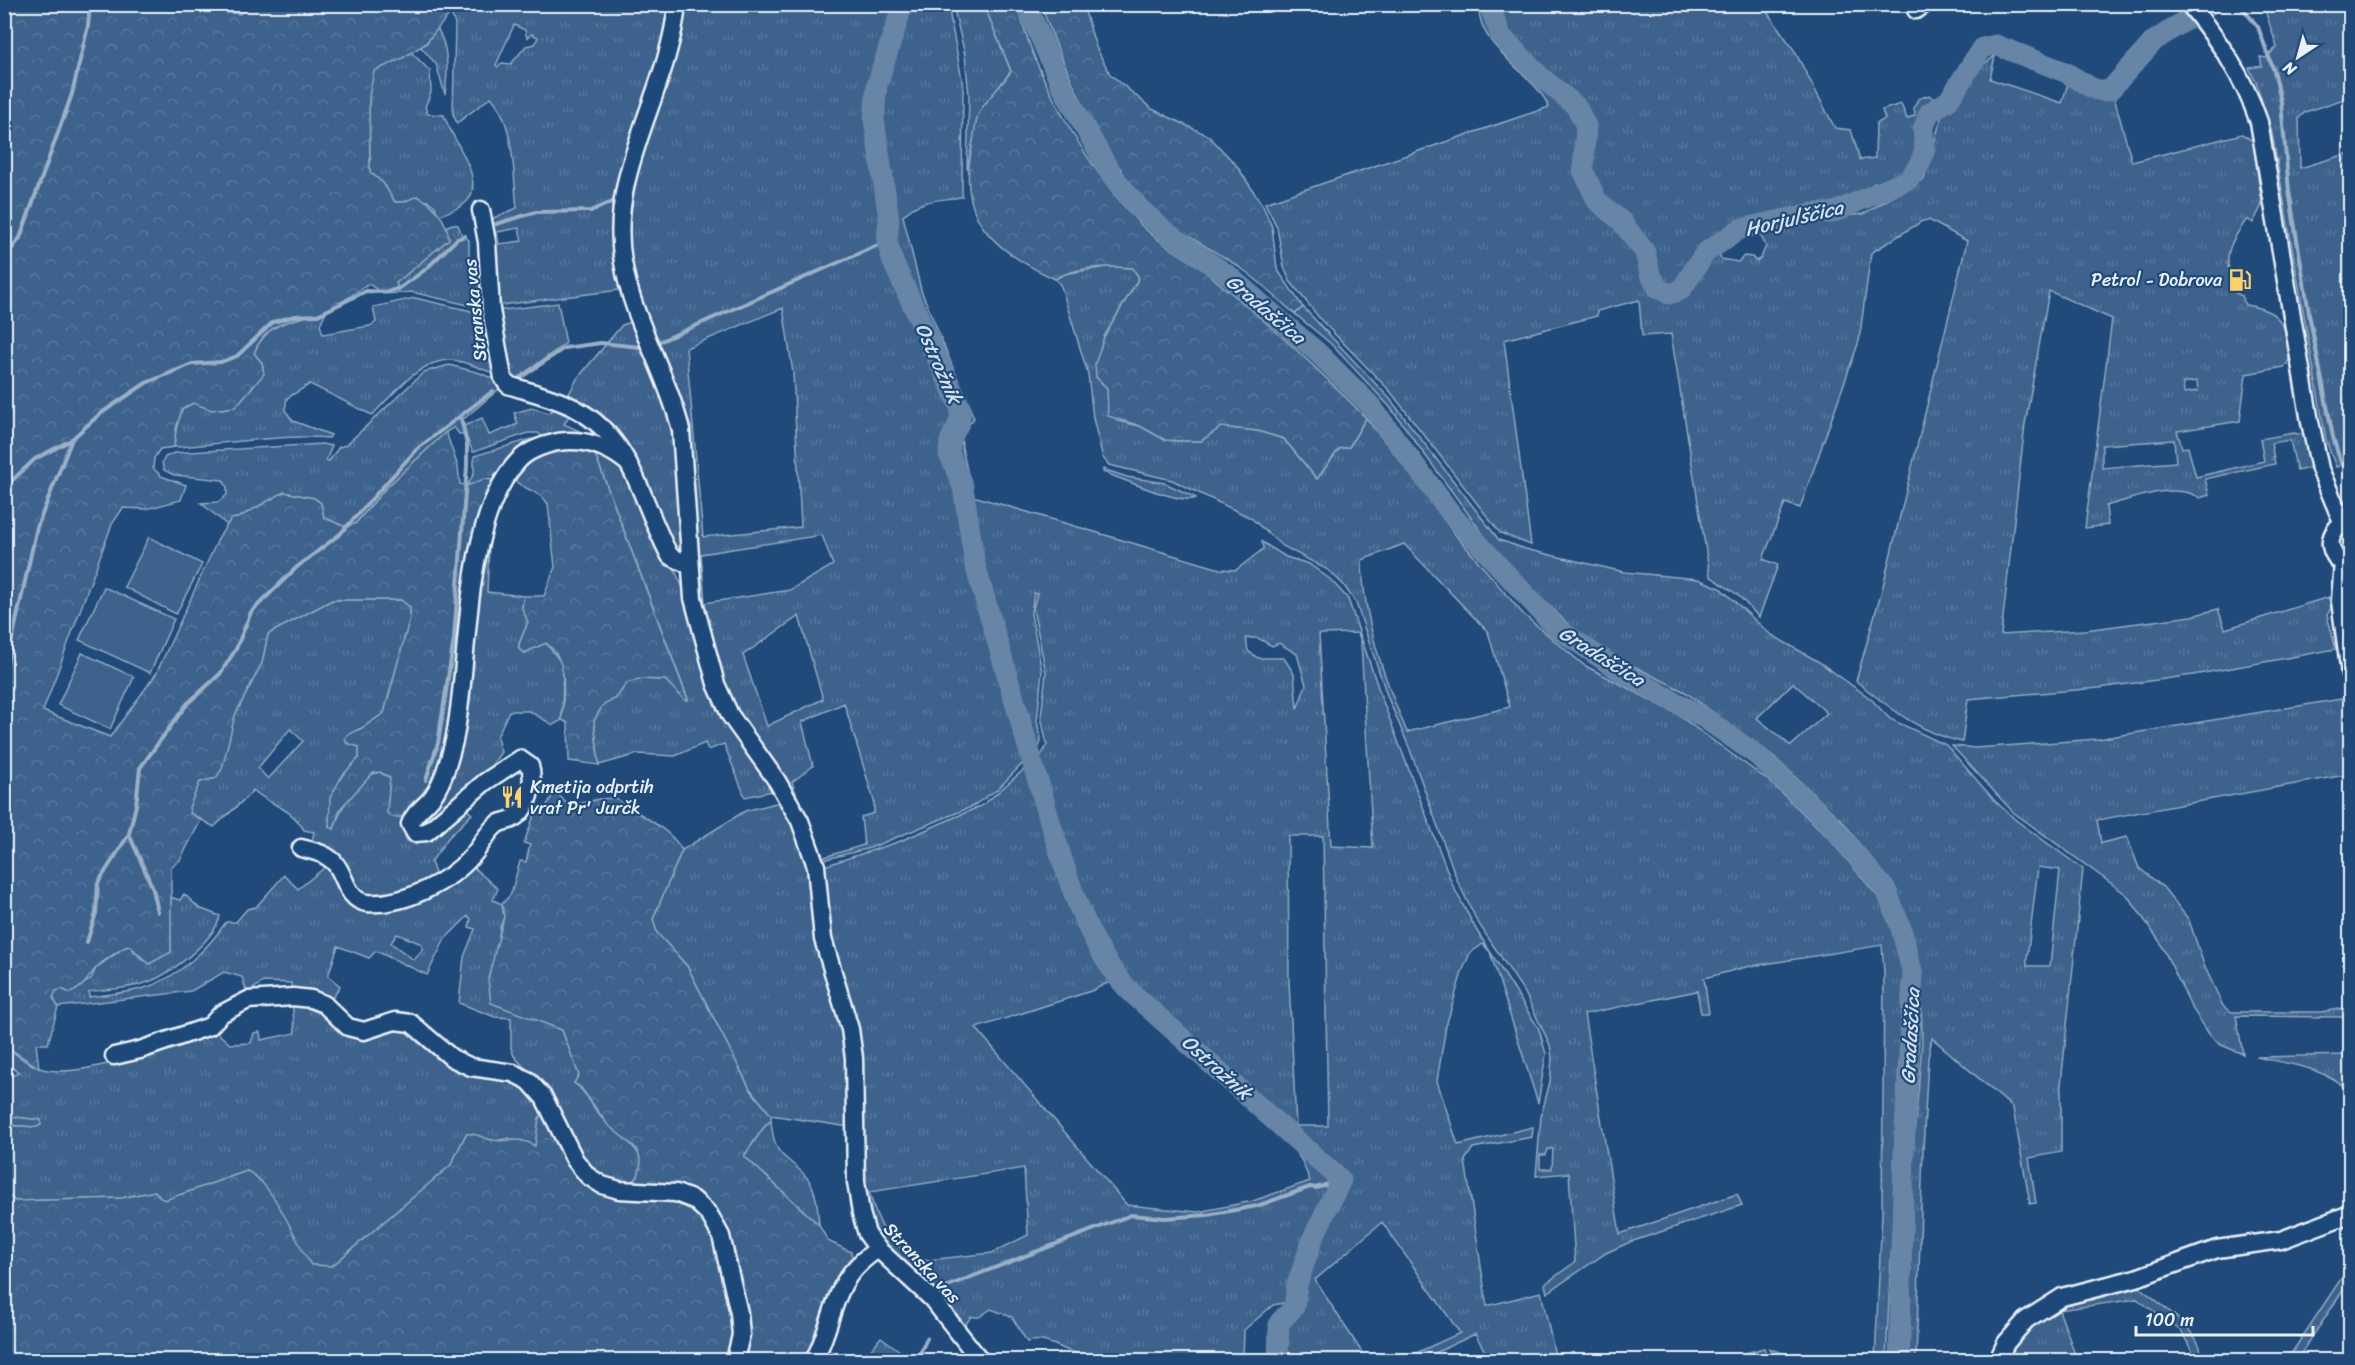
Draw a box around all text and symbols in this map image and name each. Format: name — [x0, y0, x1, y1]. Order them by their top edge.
north arrow — [2268, 27, 2328, 87]
text: N — [2276, 53, 2303, 84]
water label: Horjulščica — [1741, 190, 1849, 247]
street label: Stranska vas — [454, 257, 496, 363]
place label: Petrol - Dobrova — [2091, 264, 2223, 296]
water label: Gradaščica — [1218, 265, 1315, 355]
fuel station icon: Petrol - Dobrova — [2227, 267, 2253, 293]
water label: Ostrožnik — [905, 317, 973, 412]
water label: Gradaščica — [1552, 616, 1653, 698]
place label: Kmetija odprtih vrat Pr' Jurčk — [530, 771, 654, 824]
restaurant icon: Kmetija odprtih vrat Pr' Jurčk — [499, 784, 525, 810]
water label: Gradaščica — [1891, 985, 1931, 1085]
water label: Ostrožnik — [1173, 1026, 1262, 1111]
street label: Stranska vas — [875, 1215, 969, 1312]
scale bar — [2136, 1299, 2313, 1337]
text: 100 m — [2145, 1304, 2194, 1336]

